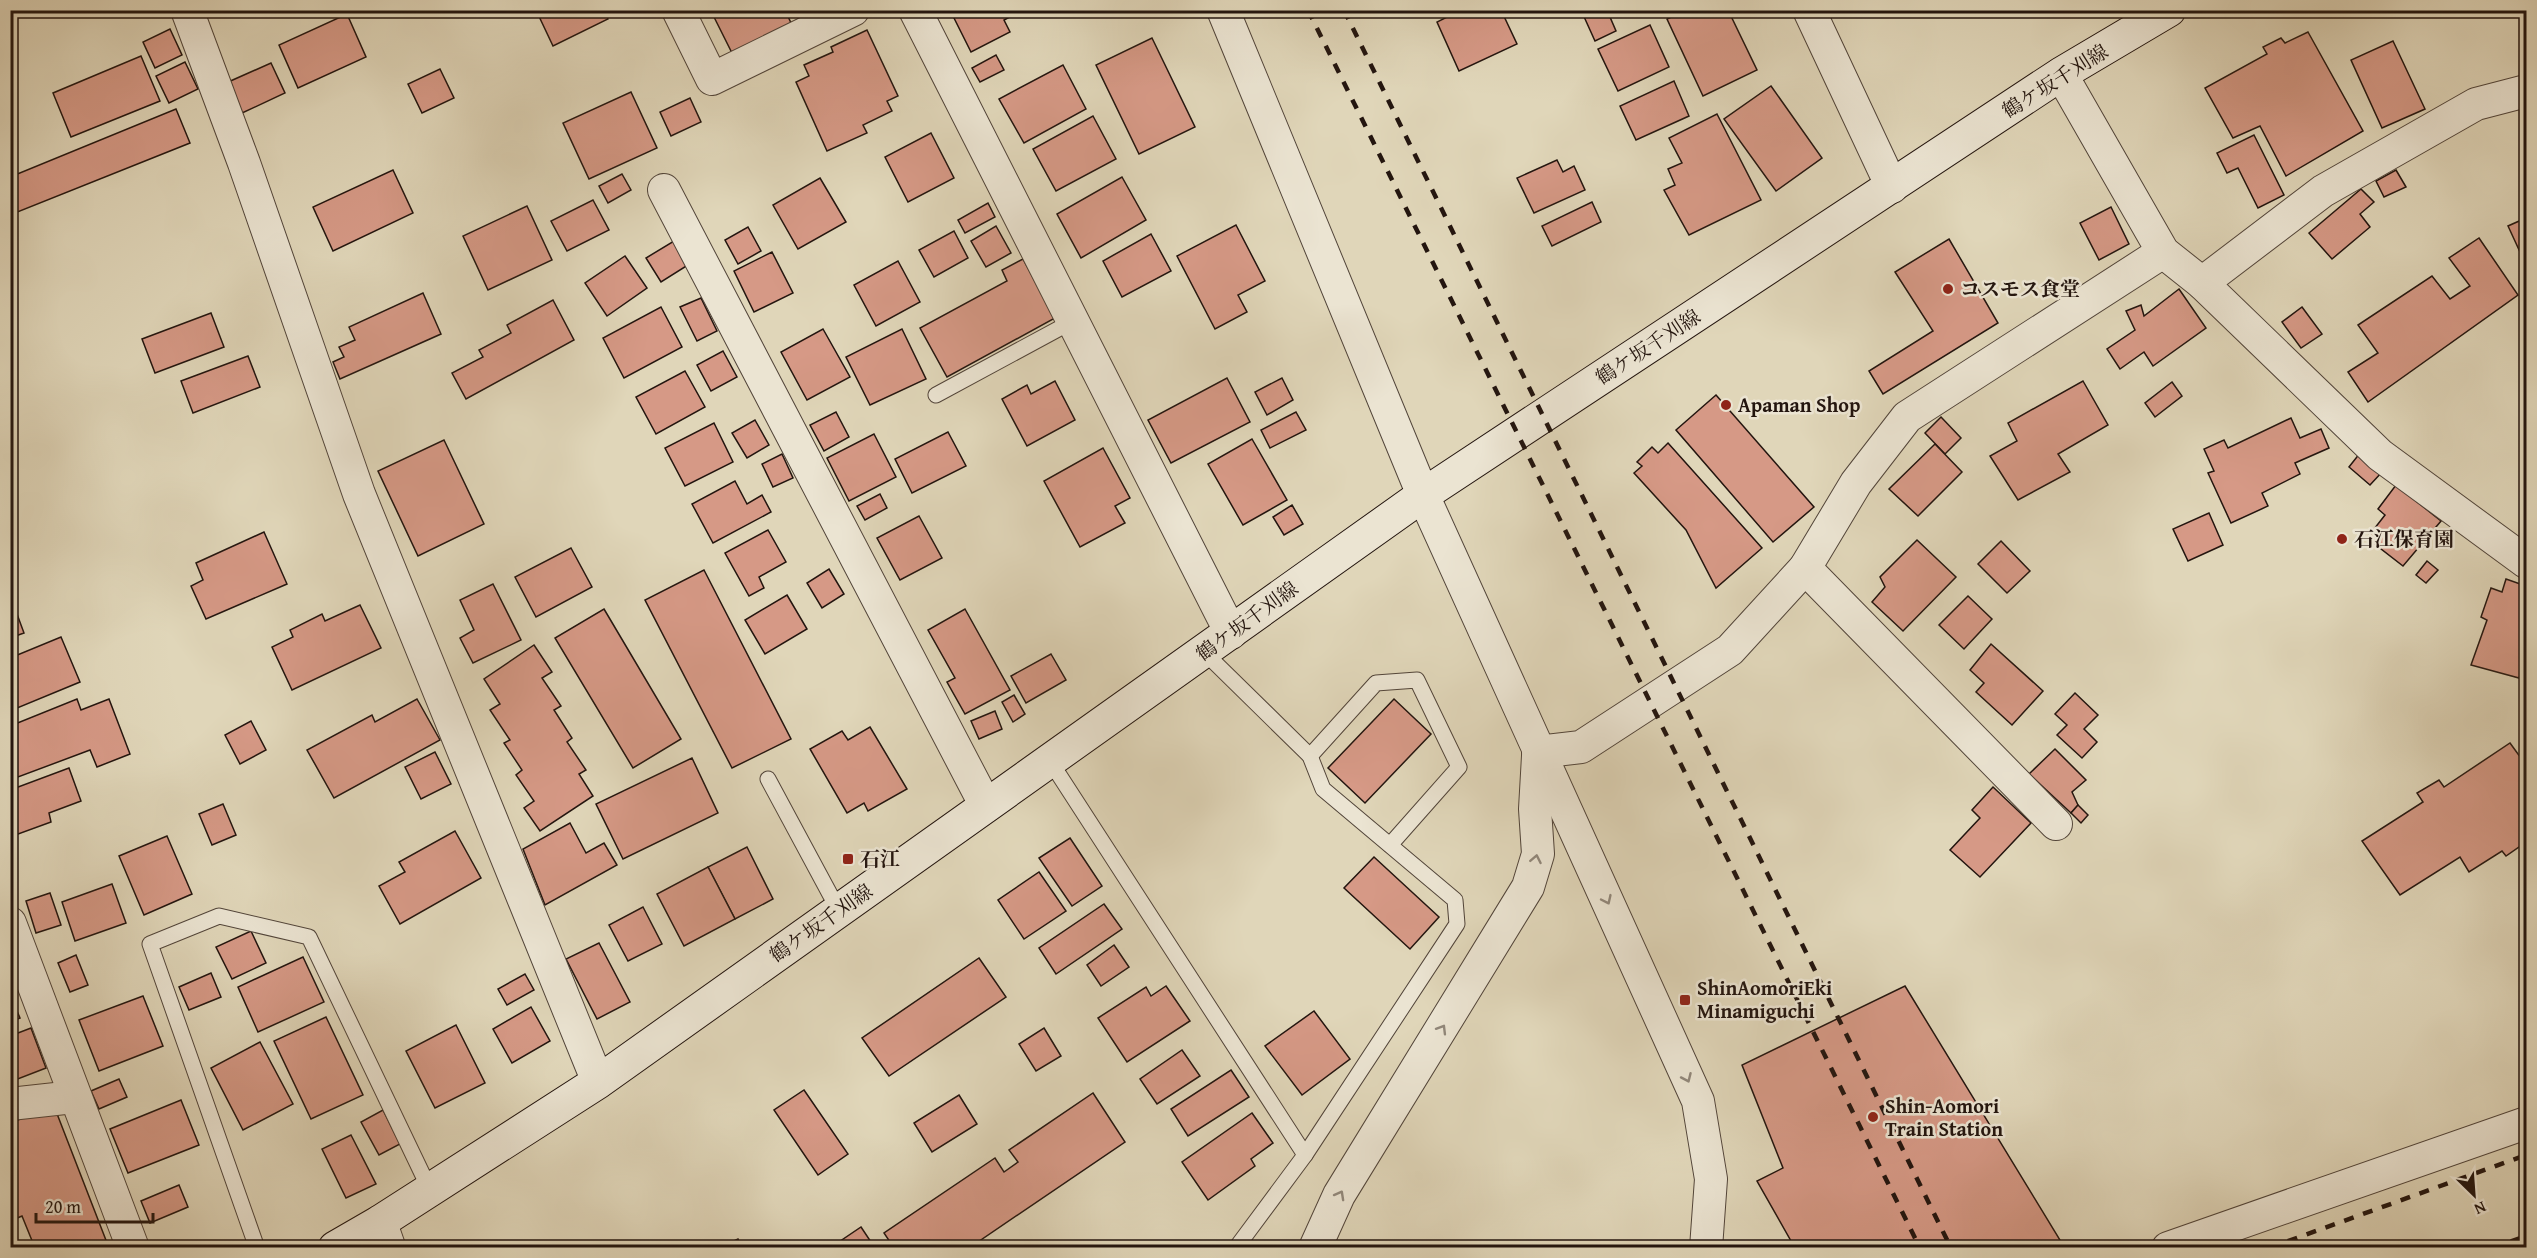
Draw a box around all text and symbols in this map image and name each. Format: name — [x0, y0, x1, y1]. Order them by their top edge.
street label: 鶴ケ坂千刈線 — [1996, 36, 2113, 125]
place label: コスモス食堂 — [1960, 274, 2080, 303]
marker: コスモス食堂 — [1941, 282, 1955, 296]
street label: 鶴ケ坂千刈線 — [1590, 302, 1706, 391]
place label: Apaman Shop — [1738, 390, 1860, 419]
marker: Apaman Shop — [1719, 398, 1733, 412]
place label: 石江保育園 — [2354, 524, 2454, 553]
marker: 石江保育園 — [2335, 532, 2349, 546]
street label: 鶴ケ坂千刈線 — [1190, 574, 1304, 668]
place label: 石江 — [860, 844, 900, 873]
marker: 石江 — [841, 852, 855, 866]
one-way arrow — [1529, 854, 1542, 864]
street label: 鶴ケ坂千刈線 — [763, 876, 878, 969]
one-way arrow — [1600, 894, 1612, 905]
place label: ShinAomoriEki Minamiguchi — [1697, 973, 1832, 1025]
marker: ShinAomoriEki Minamiguchi — [1678, 993, 1692, 1007]
one-way arrow — [1435, 1025, 1447, 1035]
one-way arrow — [1680, 1071, 1692, 1082]
place label: Shin-Aomori Train Station — [1885, 1091, 2003, 1143]
marker: Shin-Aomori Train Station — [1866, 1110, 1880, 1124]
north arrow — [2444, 1165, 2504, 1225]
scale bar — [36, 1186, 153, 1224]
one-way arrow — [1333, 1191, 1344, 1201]
text: 20 m — [45, 1193, 81, 1220]
text: N — [2470, 1195, 2490, 1222]

